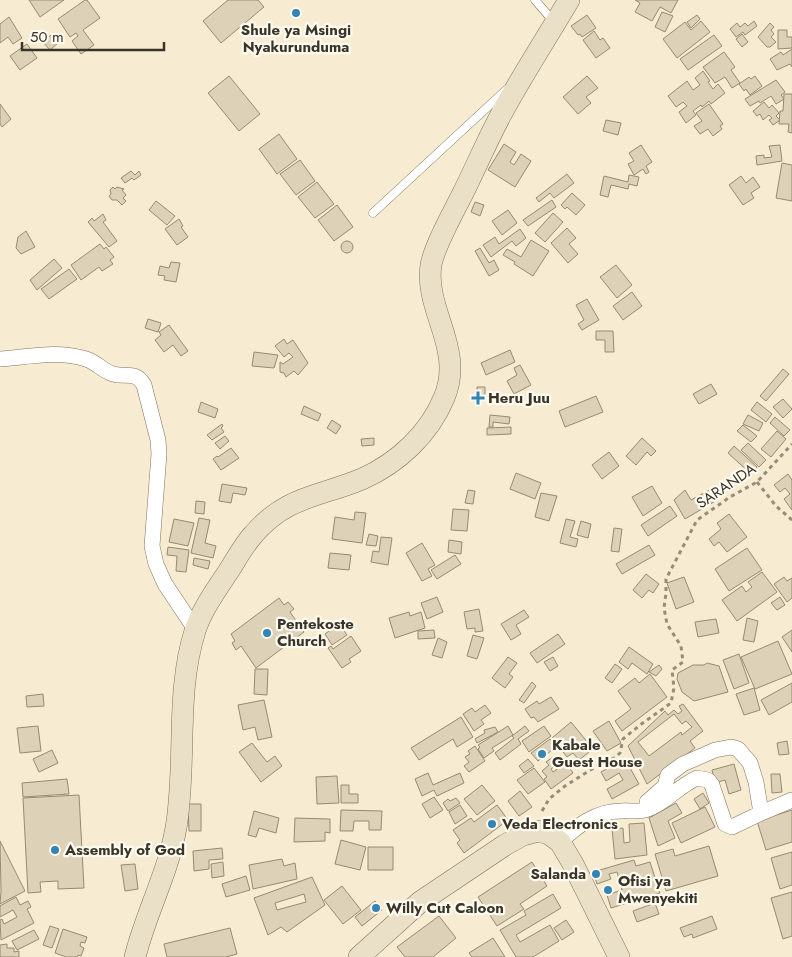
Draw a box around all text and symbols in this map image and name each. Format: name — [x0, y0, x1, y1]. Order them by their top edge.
marker: Shule ya Msingi Nyakurunduma — [290, 7, 302, 19]
place label: Shule ya Msingi Nyakurunduma — [241, 19, 351, 58]
scale bar — [22, 20, 165, 52]
text: 50 m — [30, 26, 64, 48]
place label: Heru Juu — [488, 387, 550, 409]
marker: Heru Juu — [472, 392, 484, 404]
street label: SARANDA — [692, 458, 760, 514]
place label: Pentekoste Church — [277, 613, 354, 652]
marker: Pentekoste Church — [261, 627, 273, 639]
place label: Kabale Guest House — [552, 734, 643, 773]
marker: Kabale Guest House — [536, 748, 548, 760]
place label: Veda Electronics — [501, 813, 618, 835]
marker: Veda Electronics — [486, 818, 498, 830]
place label: Assembly of God — [64, 839, 185, 861]
marker: Assembly of God — [49, 844, 61, 856]
place label: Salanda — [530, 863, 586, 885]
marker: Salanda — [590, 868, 602, 880]
place label: Ofisi ya Mwenyekiti — [618, 870, 698, 909]
marker: Ofisi ya Mwenyekiti — [602, 884, 614, 896]
place label: Willy Cut Caloon — [386, 897, 504, 919]
marker: Willy Cut Caloon — [370, 902, 382, 914]

